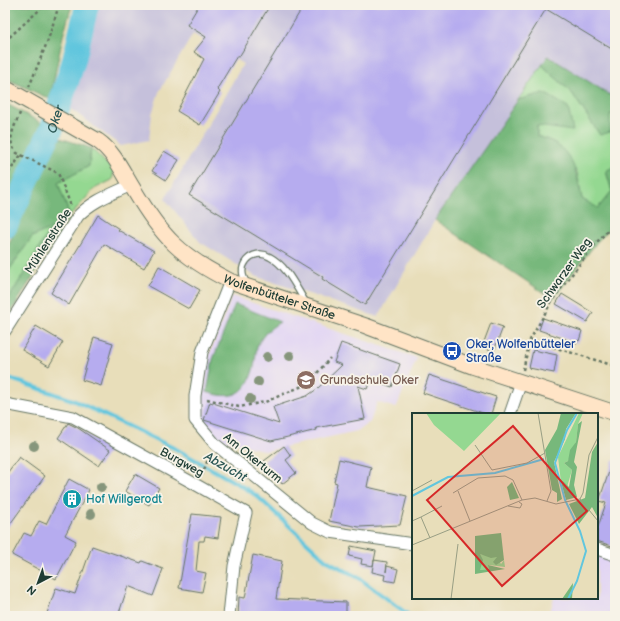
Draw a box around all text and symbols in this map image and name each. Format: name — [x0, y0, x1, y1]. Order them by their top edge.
water label: Oker — [44, 102, 68, 135]
street label: Mühlenstraße — [22, 206, 75, 277]
street label: Schwarzer Weg — [534, 235, 595, 311]
street label: Wolfenbütteler Straße — [220, 272, 337, 323]
place label: Oker, Wolfenbütteler Straße — [466, 337, 576, 366]
bus stop icon: Oker, Wolfenbütteler Straße — [441, 340, 463, 362]
school or university icon: Grundschule Oker — [295, 369, 317, 391]
place label: Grundschule Oker — [320, 373, 419, 388]
inset map — [412, 413, 598, 599]
street label: Am Okerturm — [220, 430, 285, 487]
street label: Burgweg — [157, 444, 206, 481]
water label: Abzucht — [201, 448, 250, 486]
building icon: Hof Willgerodt — [61, 488, 83, 510]
place label: Hof Willgerodt — [86, 492, 162, 507]
north arrow — [18, 563, 58, 603]
text: N — [24, 583, 39, 598]

